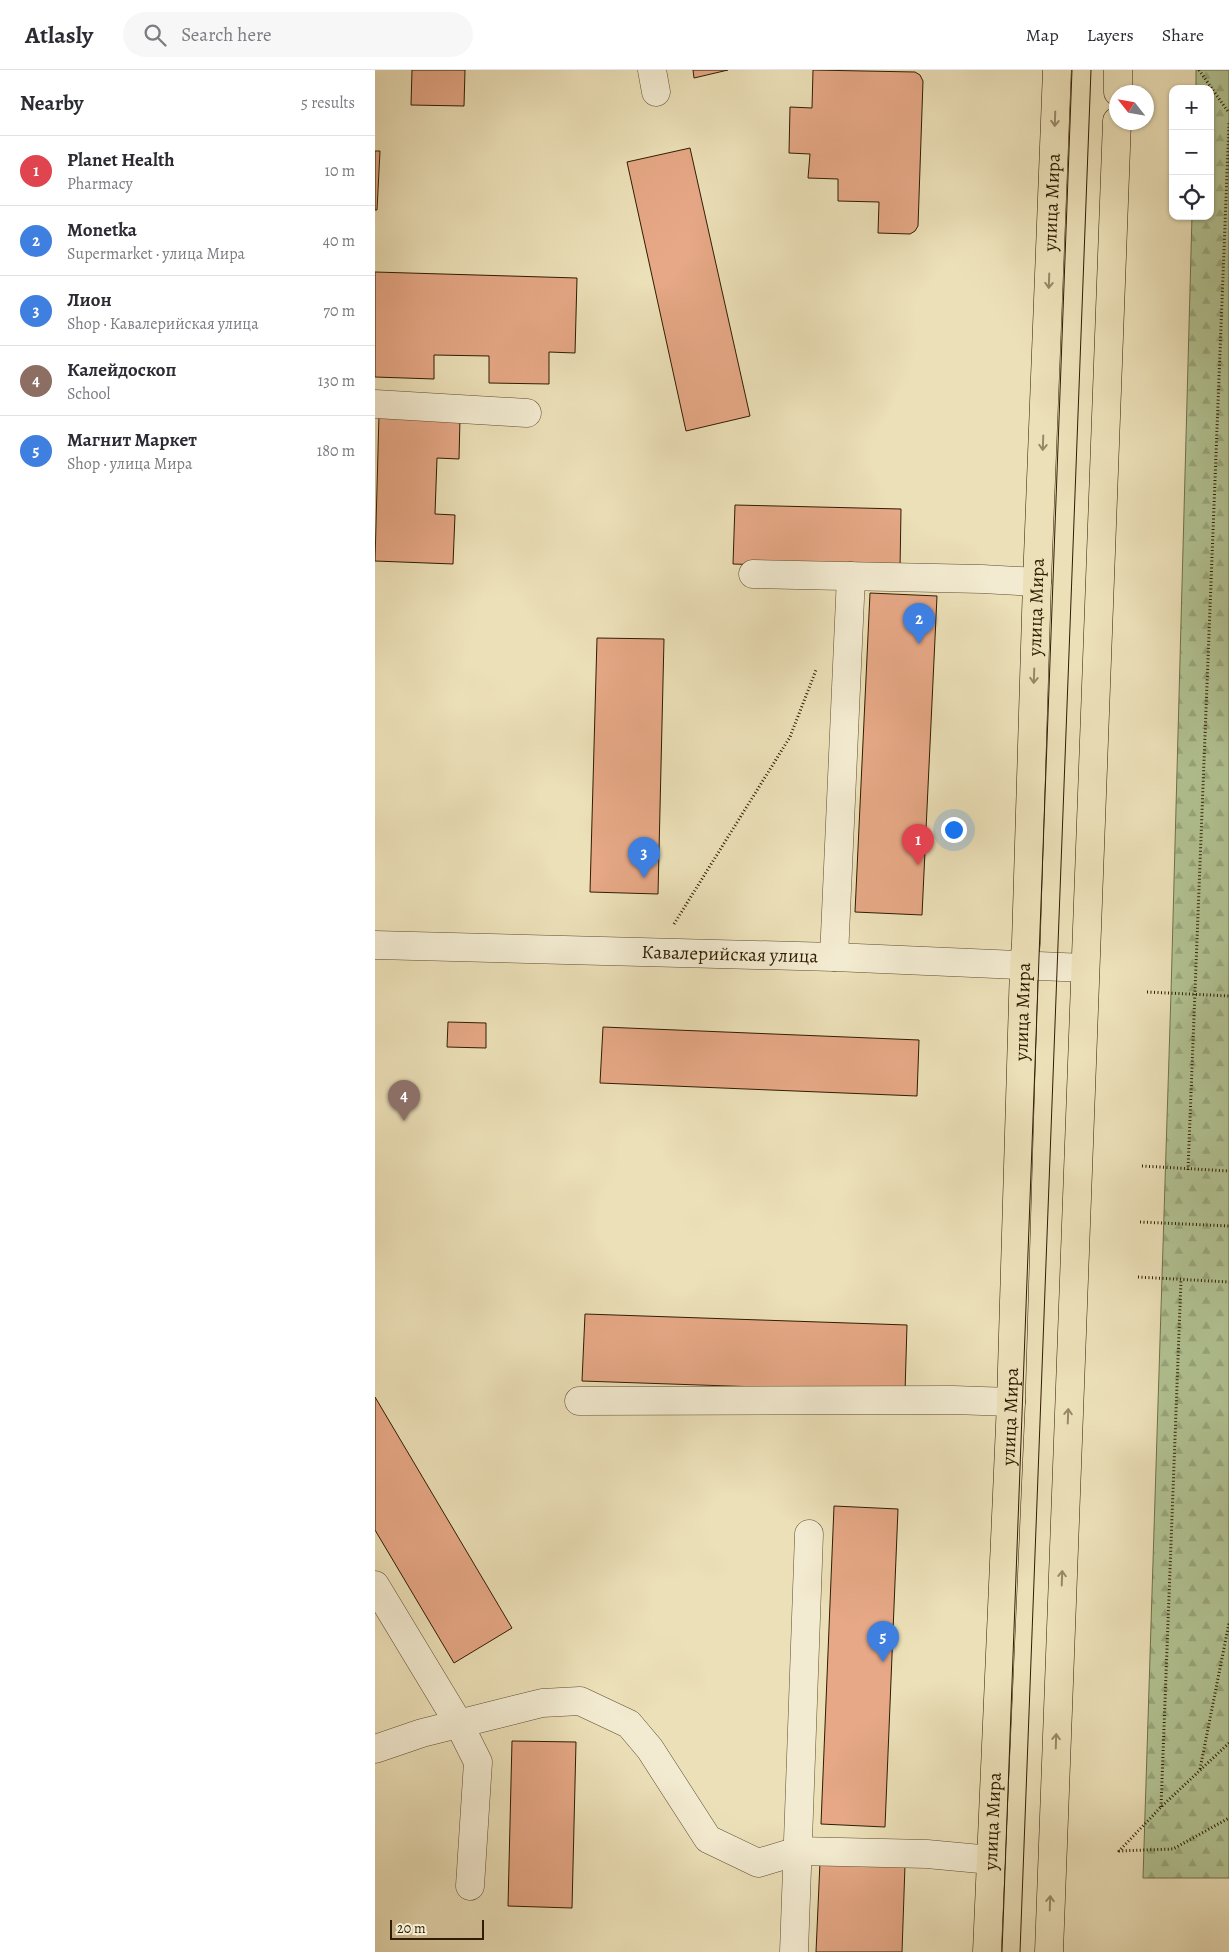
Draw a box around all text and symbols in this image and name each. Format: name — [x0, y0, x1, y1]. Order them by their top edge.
search box — [123, 12, 473, 57]
text: Atlasly — [25, 19, 93, 51]
icon: search — [141, 21, 169, 49]
text: Search here — [181, 22, 272, 48]
text: Map — [1026, 23, 1059, 47]
text: Layers — [1087, 23, 1134, 47]
text: Share — [1162, 23, 1204, 47]
north arrow — [1109, 85, 1154, 130]
map controls — [1169, 85, 1214, 220]
button: + — [1169, 85, 1214, 130]
text: Nearby — [20, 89, 83, 117]
text: 5 results — [301, 92, 355, 114]
one-way arrow — [1050, 110, 1060, 126]
button: − — [1169, 130, 1214, 175]
text: Planet Health — [67, 147, 175, 173]
street label: улица Мира — [1037, 152, 1067, 253]
text: 1 — [33, 160, 39, 182]
text: 10 m — [325, 160, 355, 182]
text: Pharmacy — [67, 173, 133, 195]
button: locate — [1169, 175, 1214, 220]
text: Monetka — [67, 217, 137, 243]
text: 2 — [32, 230, 40, 252]
text: 40 m — [323, 230, 355, 252]
text: Supermarket · улица Мира — [67, 243, 245, 265]
one-way arrow — [1044, 272, 1054, 289]
text: Лион — [67, 287, 112, 313]
text: 3 — [33, 300, 39, 322]
text: 70 m — [323, 300, 355, 322]
text: Shop · Кавалерийская улица — [67, 313, 259, 335]
text: Калейдоскоп — [67, 357, 176, 383]
text: 4 — [32, 370, 40, 392]
text: 130 m — [318, 370, 355, 392]
text: School — [67, 383, 110, 405]
text: Магнит Маркет — [67, 427, 197, 453]
one-way arrow — [1038, 435, 1047, 451]
text: 5 — [33, 440, 39, 462]
text: 180 m — [317, 440, 355, 462]
text: Shop · улица Мира — [67, 453, 192, 475]
street label: улица Мира — [1022, 557, 1051, 657]
pin: 2 — [903, 603, 935, 644]
one-way arrow — [1030, 668, 1039, 684]
your location — [941, 817, 967, 843]
pin: 1 — [902, 824, 934, 865]
pin: 3 — [628, 837, 660, 878]
street label: Кавалерийская улица — [641, 939, 819, 970]
street label: улица Мира — [1008, 962, 1037, 1062]
pin: 4 — [388, 1080, 420, 1121]
street label: улица Мира — [995, 1367, 1025, 1467]
one-way arrow — [1064, 1408, 1073, 1424]
one-way arrow — [1058, 1571, 1067, 1587]
pin: 5 — [867, 1621, 899, 1662]
one-way arrow — [1052, 1733, 1061, 1749]
street label: улица Мира — [978, 1771, 1008, 1872]
one-way arrow — [1046, 1896, 1055, 1912]
scale bar — [390, 1917, 484, 1940]
text: 20 m — [397, 1919, 426, 1938]

